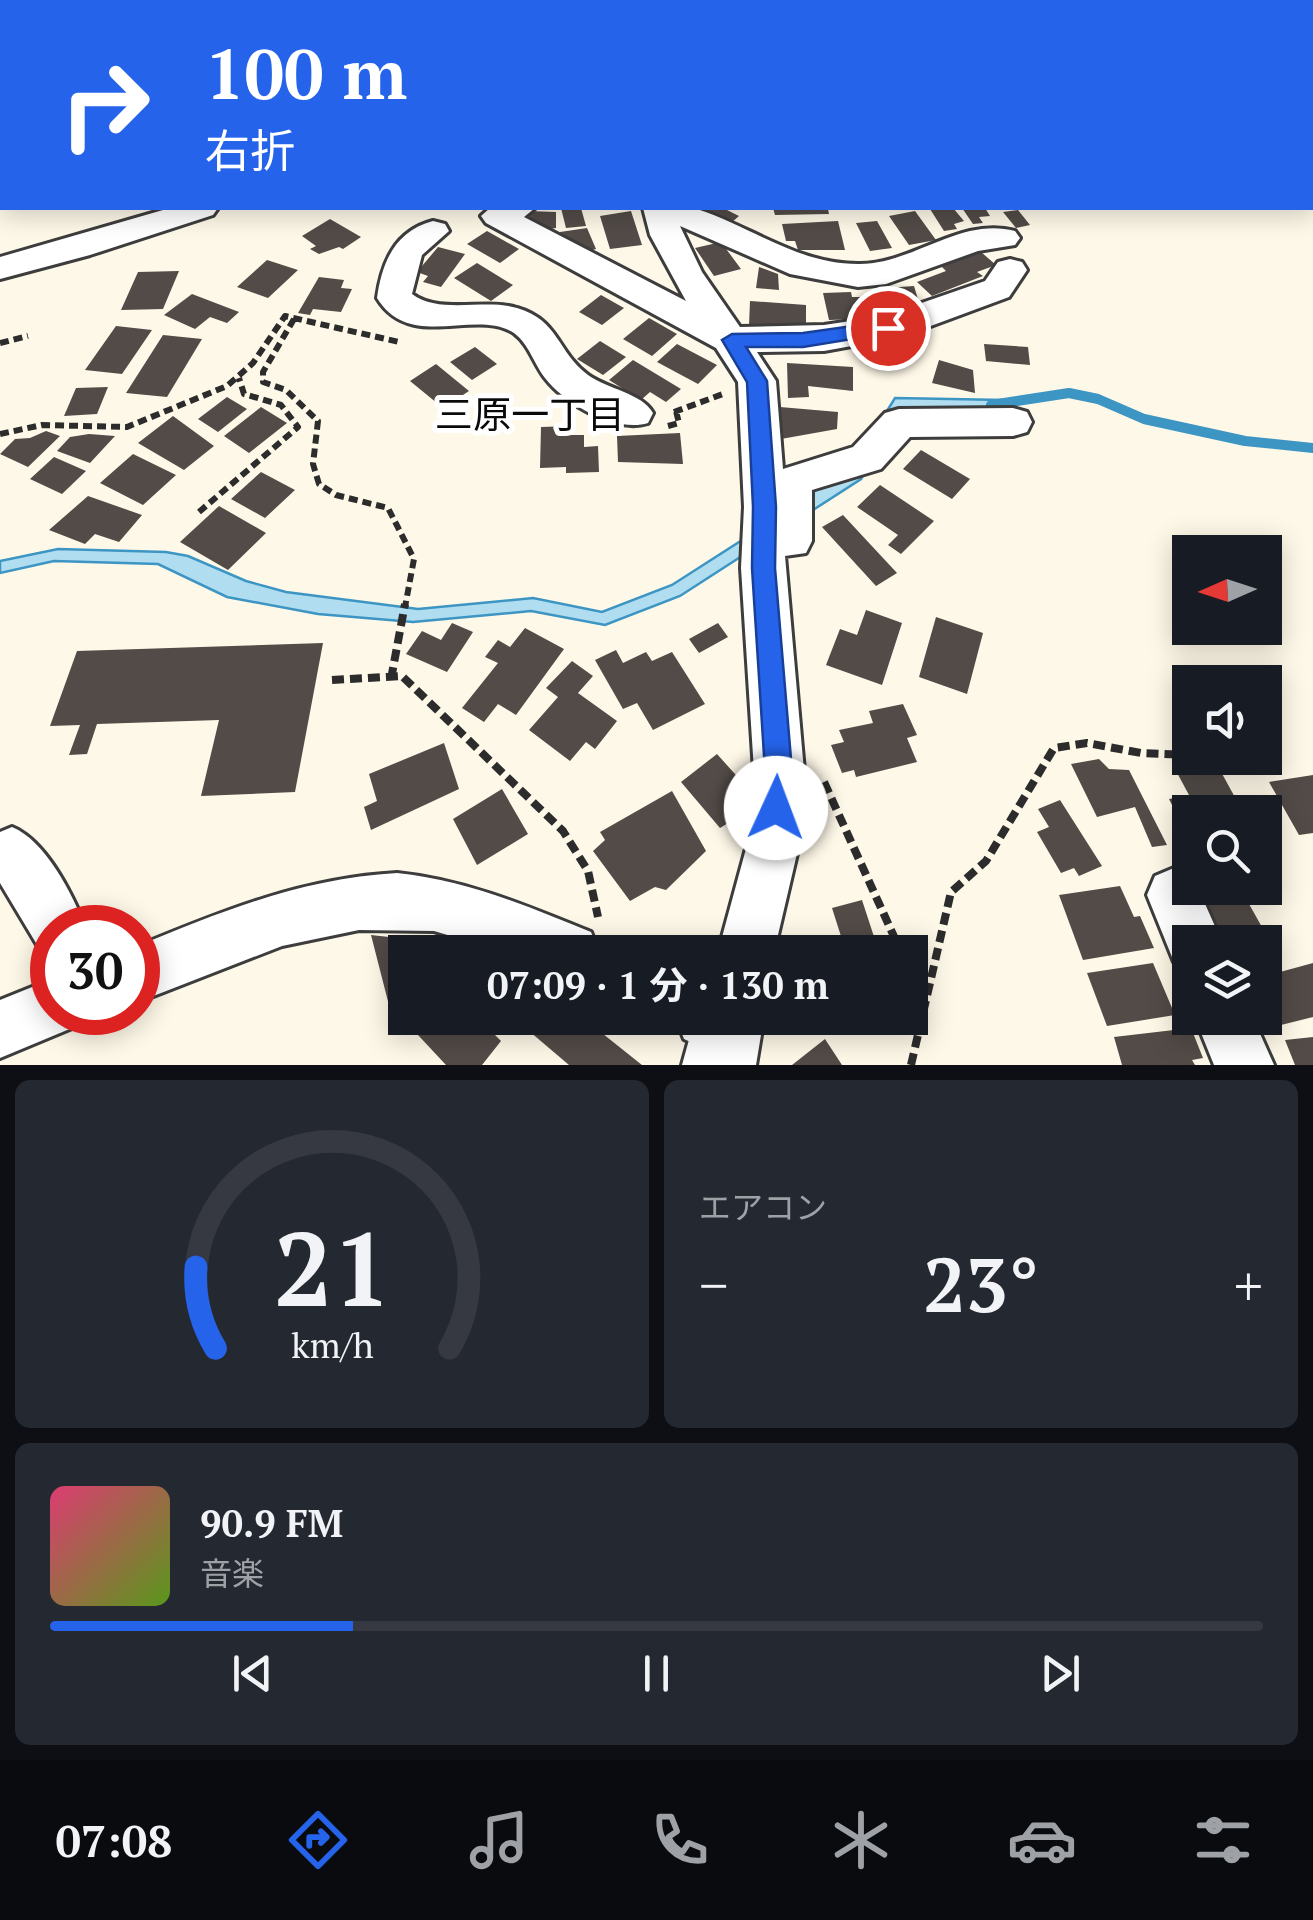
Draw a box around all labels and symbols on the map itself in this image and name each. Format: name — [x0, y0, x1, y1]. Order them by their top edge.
pin — [846, 286, 931, 371]
district label: 三原一丁目 — [435, 389, 625, 439]
north arrow — [1172, 535, 1282, 645]
position arrow — [724, 756, 828, 860]
speed limit sign: 30 — [30, 905, 160, 1035]

